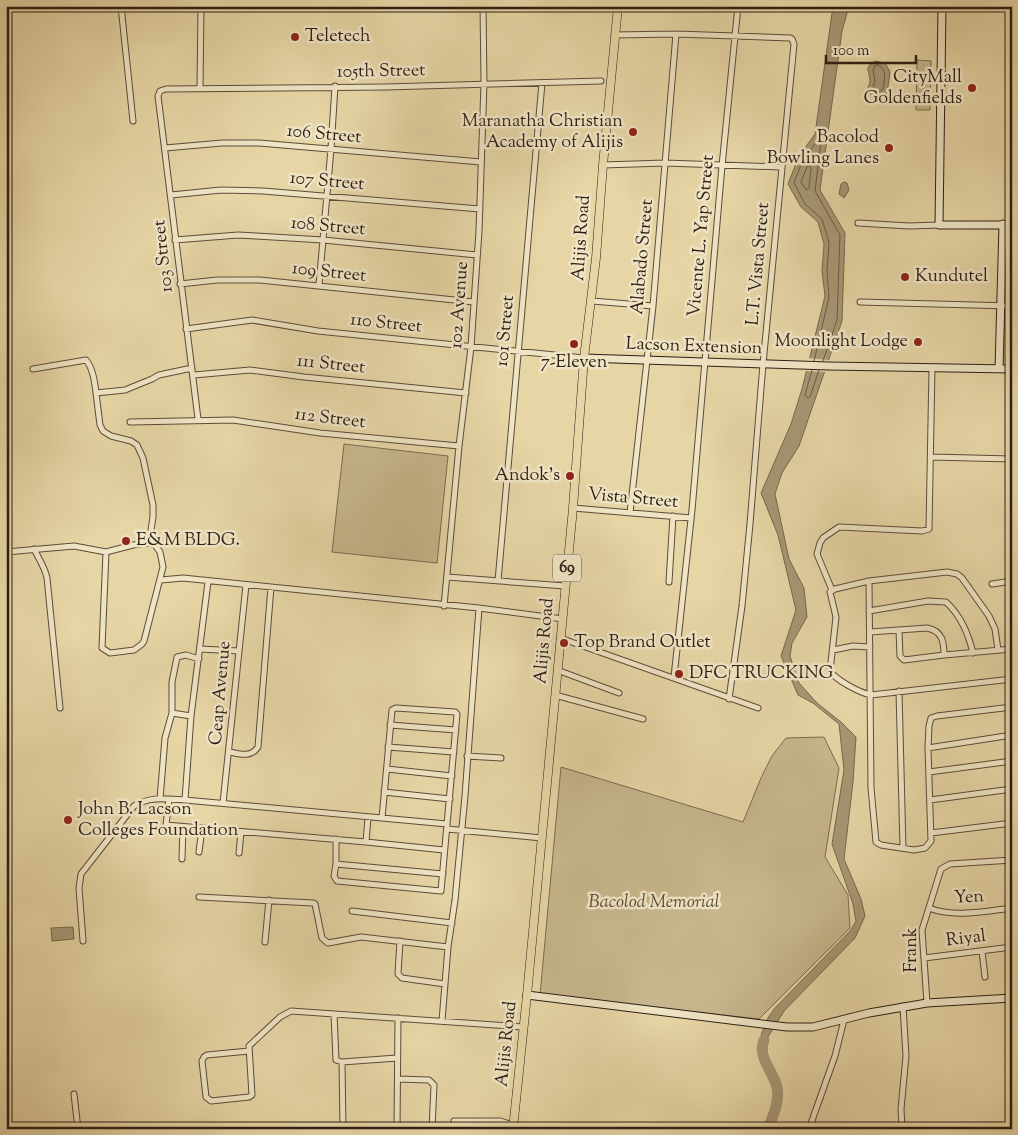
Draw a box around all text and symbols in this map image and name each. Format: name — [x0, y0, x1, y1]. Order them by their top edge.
place label: Teletech — [305, 24, 371, 50]
marker: Teletech — [289, 31, 301, 43]
scale bar — [826, 32, 916, 64]
text: 100 m — [833, 41, 870, 62]
street label: 105th Street — [336, 58, 426, 86]
place label: CityMall Goldenfields — [864, 65, 962, 112]
marker: CityMall Goldenfields — [966, 82, 978, 94]
place label: Maranatha Christian Academy of Alijis — [462, 109, 623, 156]
street label: 106 Street — [286, 119, 362, 151]
place label: Bacolod Bowling Lanes — [767, 125, 879, 172]
marker: Maranatha Christian Academy of Alijis — [627, 126, 639, 138]
marker: Bacolod Bowling Lanes — [883, 142, 895, 154]
street label: Vicente L. Yap Street — [682, 154, 722, 318]
street label: 107 Street — [289, 166, 365, 198]
street label: Alijis Road — [566, 194, 598, 282]
street label: Alabado Street — [625, 198, 661, 316]
street label: L.T. Vista Street — [741, 201, 777, 327]
street label: 108 Street — [290, 211, 366, 243]
street label: 103 Street — [147, 218, 181, 294]
street label: 109 Street — [291, 256, 367, 290]
street label: 102 Avenue — [444, 260, 476, 350]
place label: Kundutel — [915, 264, 988, 290]
marker: Kundutel — [899, 271, 911, 283]
street label: 101 Street — [490, 294, 522, 368]
street label: 110 Street — [349, 307, 423, 341]
place label: Moonlight Lodge — [774, 329, 908, 355]
street label: Lacson Extension — [625, 332, 763, 362]
marker: Moonlight Lodge — [912, 336, 924, 348]
marker: 7-Eleven — [568, 338, 580, 350]
street label: 111 Street — [295, 348, 367, 382]
place label: 7-Eleven — [541, 350, 608, 376]
street label: 112 Street — [293, 402, 367, 436]
place label: Andok's — [494, 463, 560, 489]
marker: Andok's — [564, 470, 576, 482]
street label: Vista Street — [587, 482, 679, 516]
place label: E&M BLDG. — [136, 528, 240, 554]
marker: E&M BLDG. — [120, 535, 132, 547]
road number: 69 — [553, 554, 581, 582]
street label: Alijis Road — [528, 597, 562, 685]
place label: Top Brand Outlet — [574, 630, 711, 656]
marker: Top Brand Outlet — [558, 637, 570, 649]
street label: Ceap Avenue — [203, 640, 239, 746]
place label: DFC TRUCKING — [689, 661, 834, 687]
marker: DFC TRUCKING — [673, 668, 685, 680]
place label: John B. Lacson Colleges Foundation — [77, 797, 239, 844]
marker: John B. Lacson Colleges Foundation — [62, 814, 74, 826]
street label: Yen — [953, 884, 985, 912]
park label: Bacolod Memorial — [589, 890, 720, 916]
street label: Riyal — [944, 924, 988, 954]
street label: Frank — [899, 927, 925, 973]
street label: Alijis Road — [490, 1000, 524, 1088]

